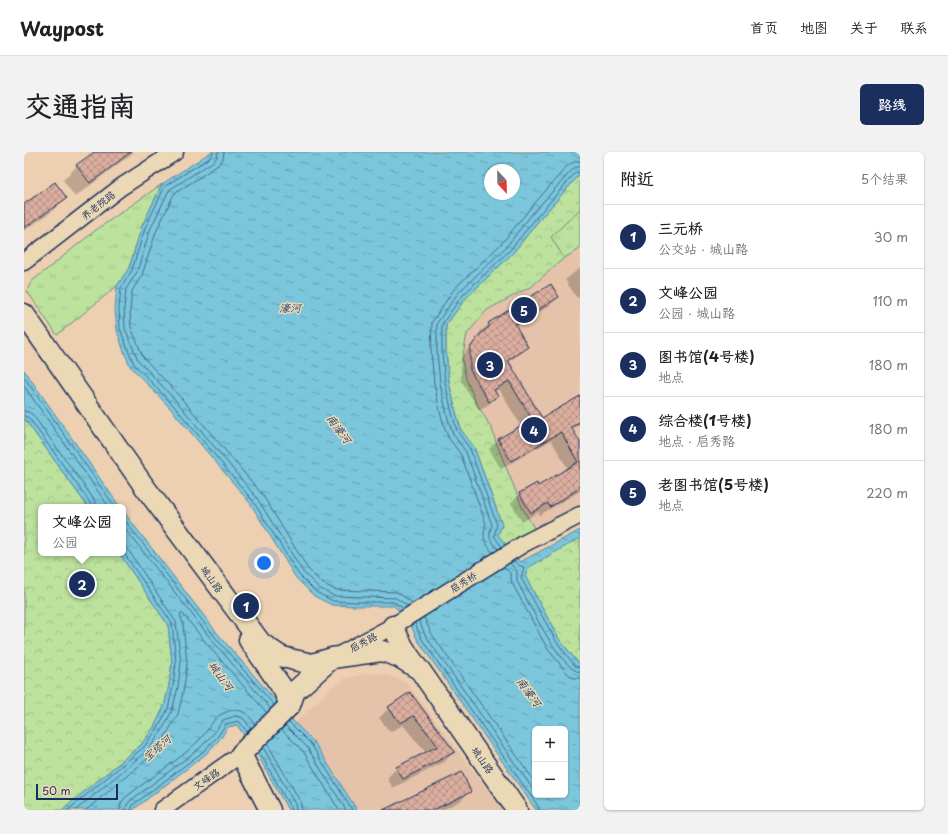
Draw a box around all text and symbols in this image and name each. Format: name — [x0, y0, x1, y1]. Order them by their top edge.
text: Waypost — [20, 14, 104, 42]
text: 首页 — [750, 17, 778, 38]
text: 地图 — [800, 17, 828, 38]
text: 关于 — [850, 17, 878, 38]
text: 联系 — [900, 17, 928, 38]
text: 交通指南 — [24, 83, 136, 126]
button: 路线 — [860, 84, 924, 125]
north arrow — [484, 164, 520, 200]
text: 附近 — [620, 165, 654, 191]
text: 5个结果 — [861, 169, 908, 188]
street label: 养老院路 — [77, 186, 118, 223]
text: 三元桥 — [658, 216, 703, 239]
text: 1 — [630, 227, 636, 246]
text: 30 m — [874, 227, 908, 246]
text: 公交站 · 城山路 — [658, 239, 748, 258]
text: 文峰公园 — [658, 280, 718, 303]
text: 2 — [628, 291, 638, 310]
text: 110 m — [873, 291, 908, 310]
pin: 5 — [511, 295, 537, 325]
water label: 濠河 — [279, 299, 303, 316]
text: 公园 · 城山路 — [658, 303, 735, 322]
text: 图书馆(4号楼) — [658, 344, 755, 367]
pin: 3 — [477, 350, 503, 380]
text: 3 — [629, 355, 637, 374]
text: 180 m — [869, 355, 908, 374]
text: 地点 — [658, 367, 684, 386]
text: 综合楼(1号楼) — [658, 408, 752, 431]
water label: 南濠河 — [323, 410, 357, 449]
pin: 4 — [521, 415, 547, 445]
text: 4 — [629, 419, 637, 438]
text: 180 m — [869, 419, 908, 438]
text: 地点 · 启秀路 — [658, 431, 735, 450]
text: 老图书馆(5号楼) — [658, 472, 769, 495]
text: 5 — [629, 483, 637, 502]
text: 220 m — [866, 483, 908, 502]
text: 地点 — [658, 495, 684, 514]
popup — [38, 504, 126, 556]
text: 文峰公园 — [52, 509, 112, 532]
text: 公园 — [52, 532, 78, 551]
your location — [254, 553, 274, 573]
street label: 城山路 — [198, 562, 227, 595]
street label: 启秀桥 — [446, 567, 479, 596]
pin: 2 — [69, 569, 95, 599]
pin: 1 — [233, 591, 259, 621]
street label: 启秀路 — [346, 628, 380, 655]
water label: 城山河 — [205, 657, 239, 696]
water label: 南濠河 — [513, 673, 547, 712]
map controls — [532, 726, 568, 798]
button: + — [532, 726, 568, 762]
water label: 宝塔河 — [139, 729, 176, 765]
street label: 城山路 — [469, 743, 498, 776]
button: − — [532, 762, 568, 798]
street label: 文峰路 — [189, 764, 222, 793]
scale bar — [36, 782, 118, 801]
text: 50 m — [42, 782, 71, 799]

